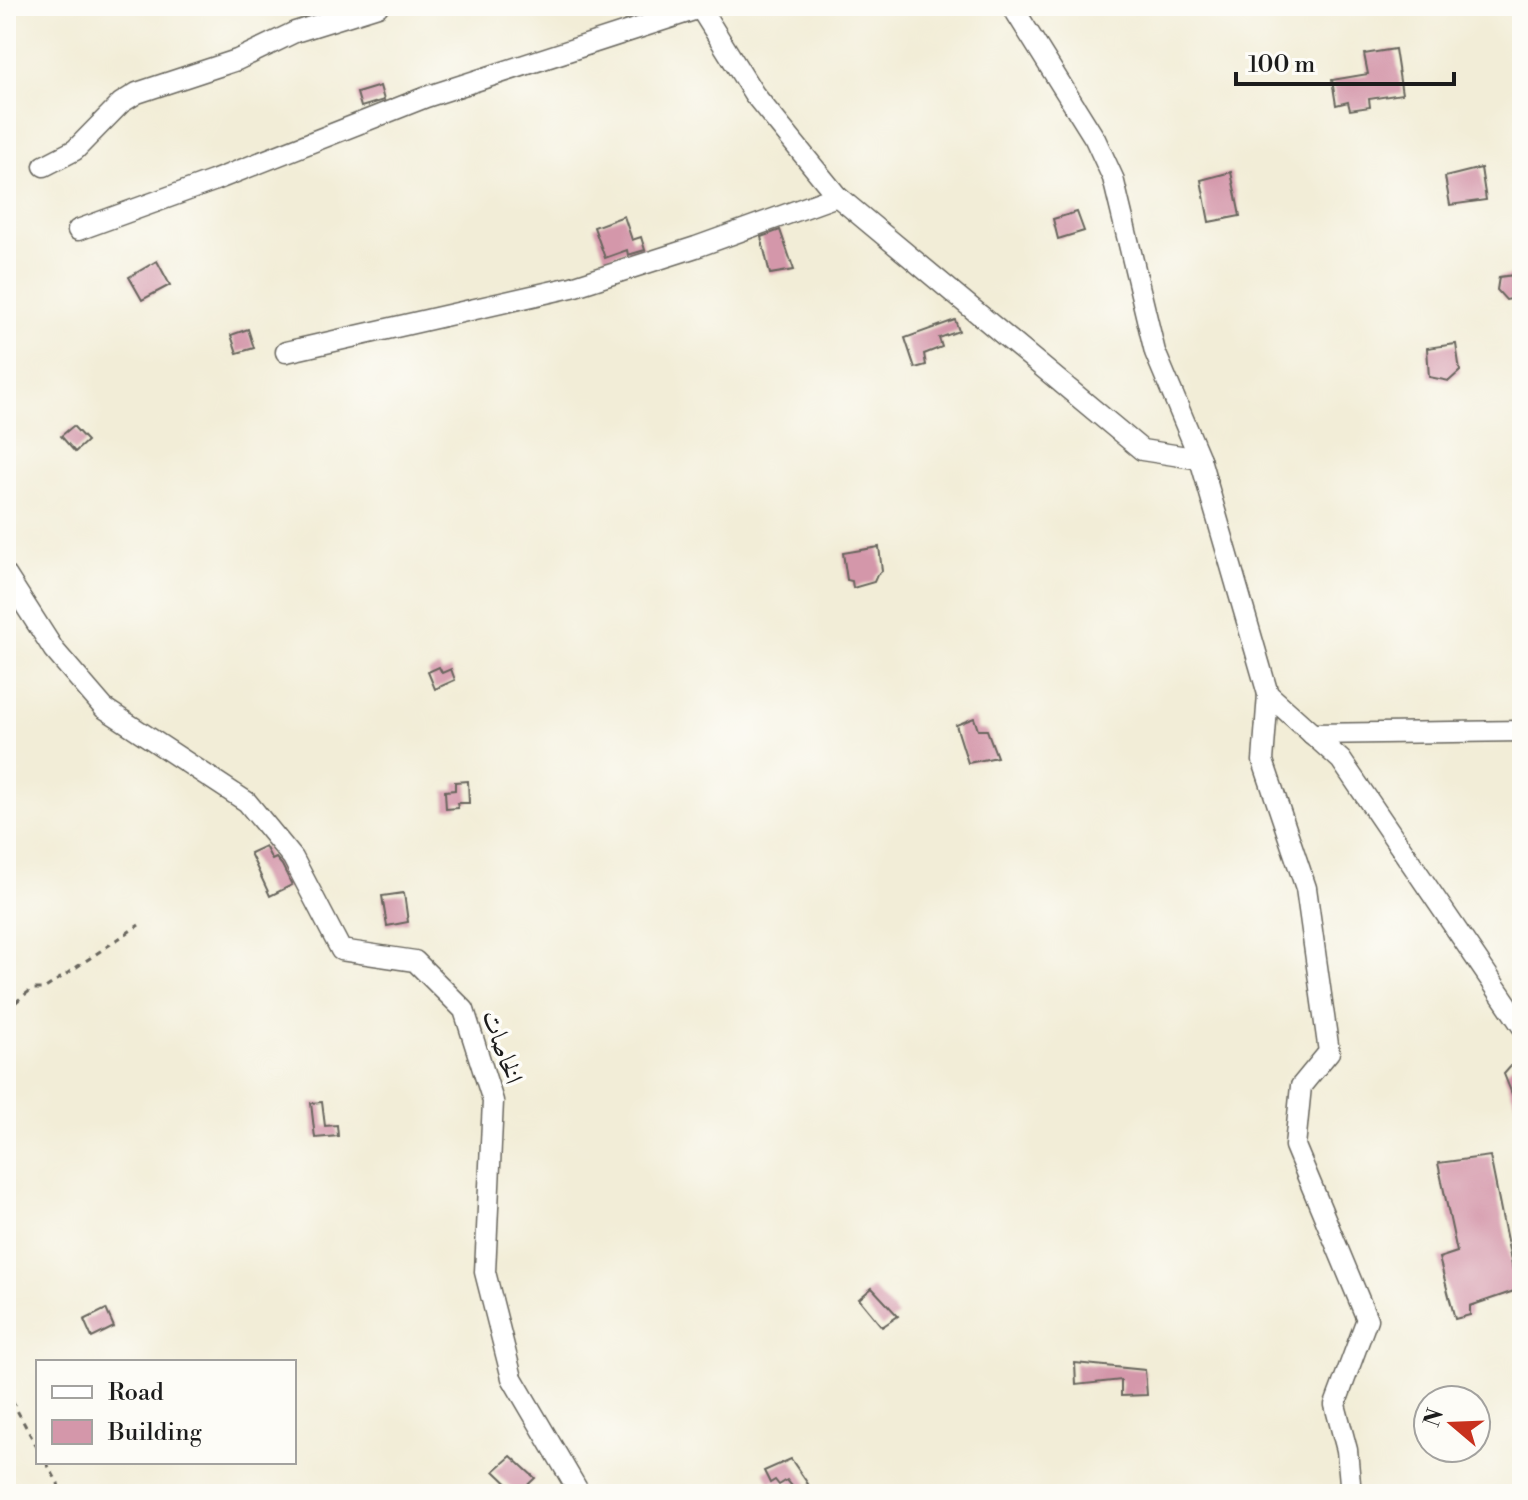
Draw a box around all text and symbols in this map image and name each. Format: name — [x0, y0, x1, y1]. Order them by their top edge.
scale bar — [1236, 36, 1454, 86]
text: 100 m — [1248, 50, 1315, 80]
street label: الخاصات — [474, 1006, 530, 1088]
legend — [36, 1360, 296, 1464]
text: Road — [108, 1378, 164, 1408]
north arrow — [1412, 1384, 1492, 1464]
text: N — [1419, 1405, 1450, 1431]
text: Building — [107, 1418, 202, 1448]

